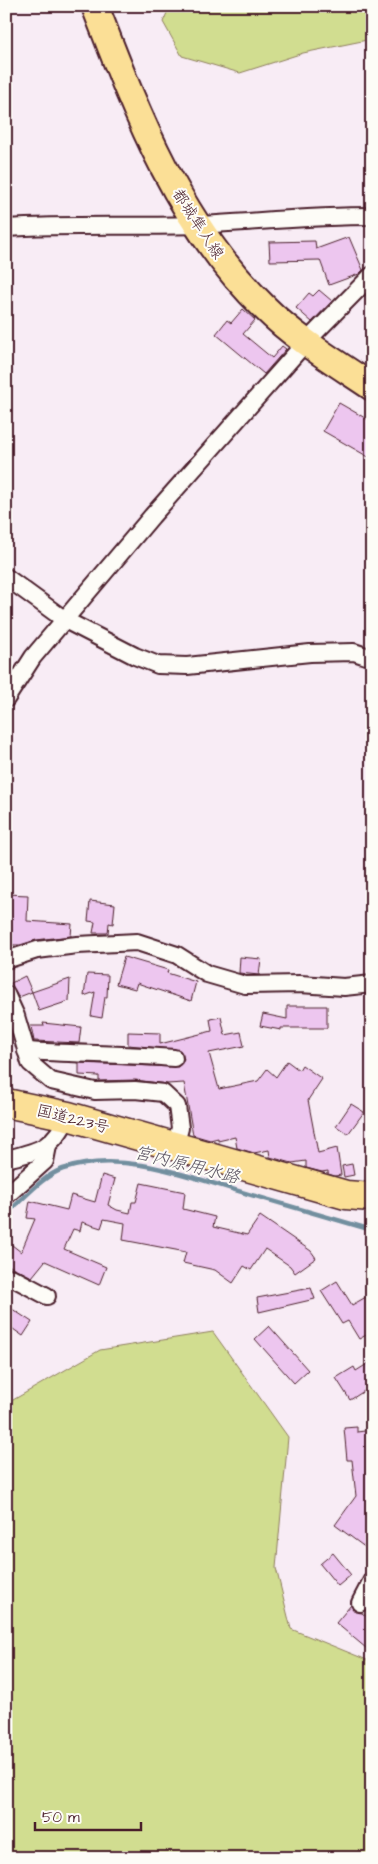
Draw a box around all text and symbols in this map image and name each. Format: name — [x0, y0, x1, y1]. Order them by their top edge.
street label: 都城隼人線 — [167, 184, 229, 264]
street label: 国道223号 — [34, 1099, 112, 1139]
water label: 宮内原用水路 — [132, 1140, 243, 1190]
scale bar — [35, 1799, 141, 1831]
text: 50 m — [42, 1807, 80, 1828]

